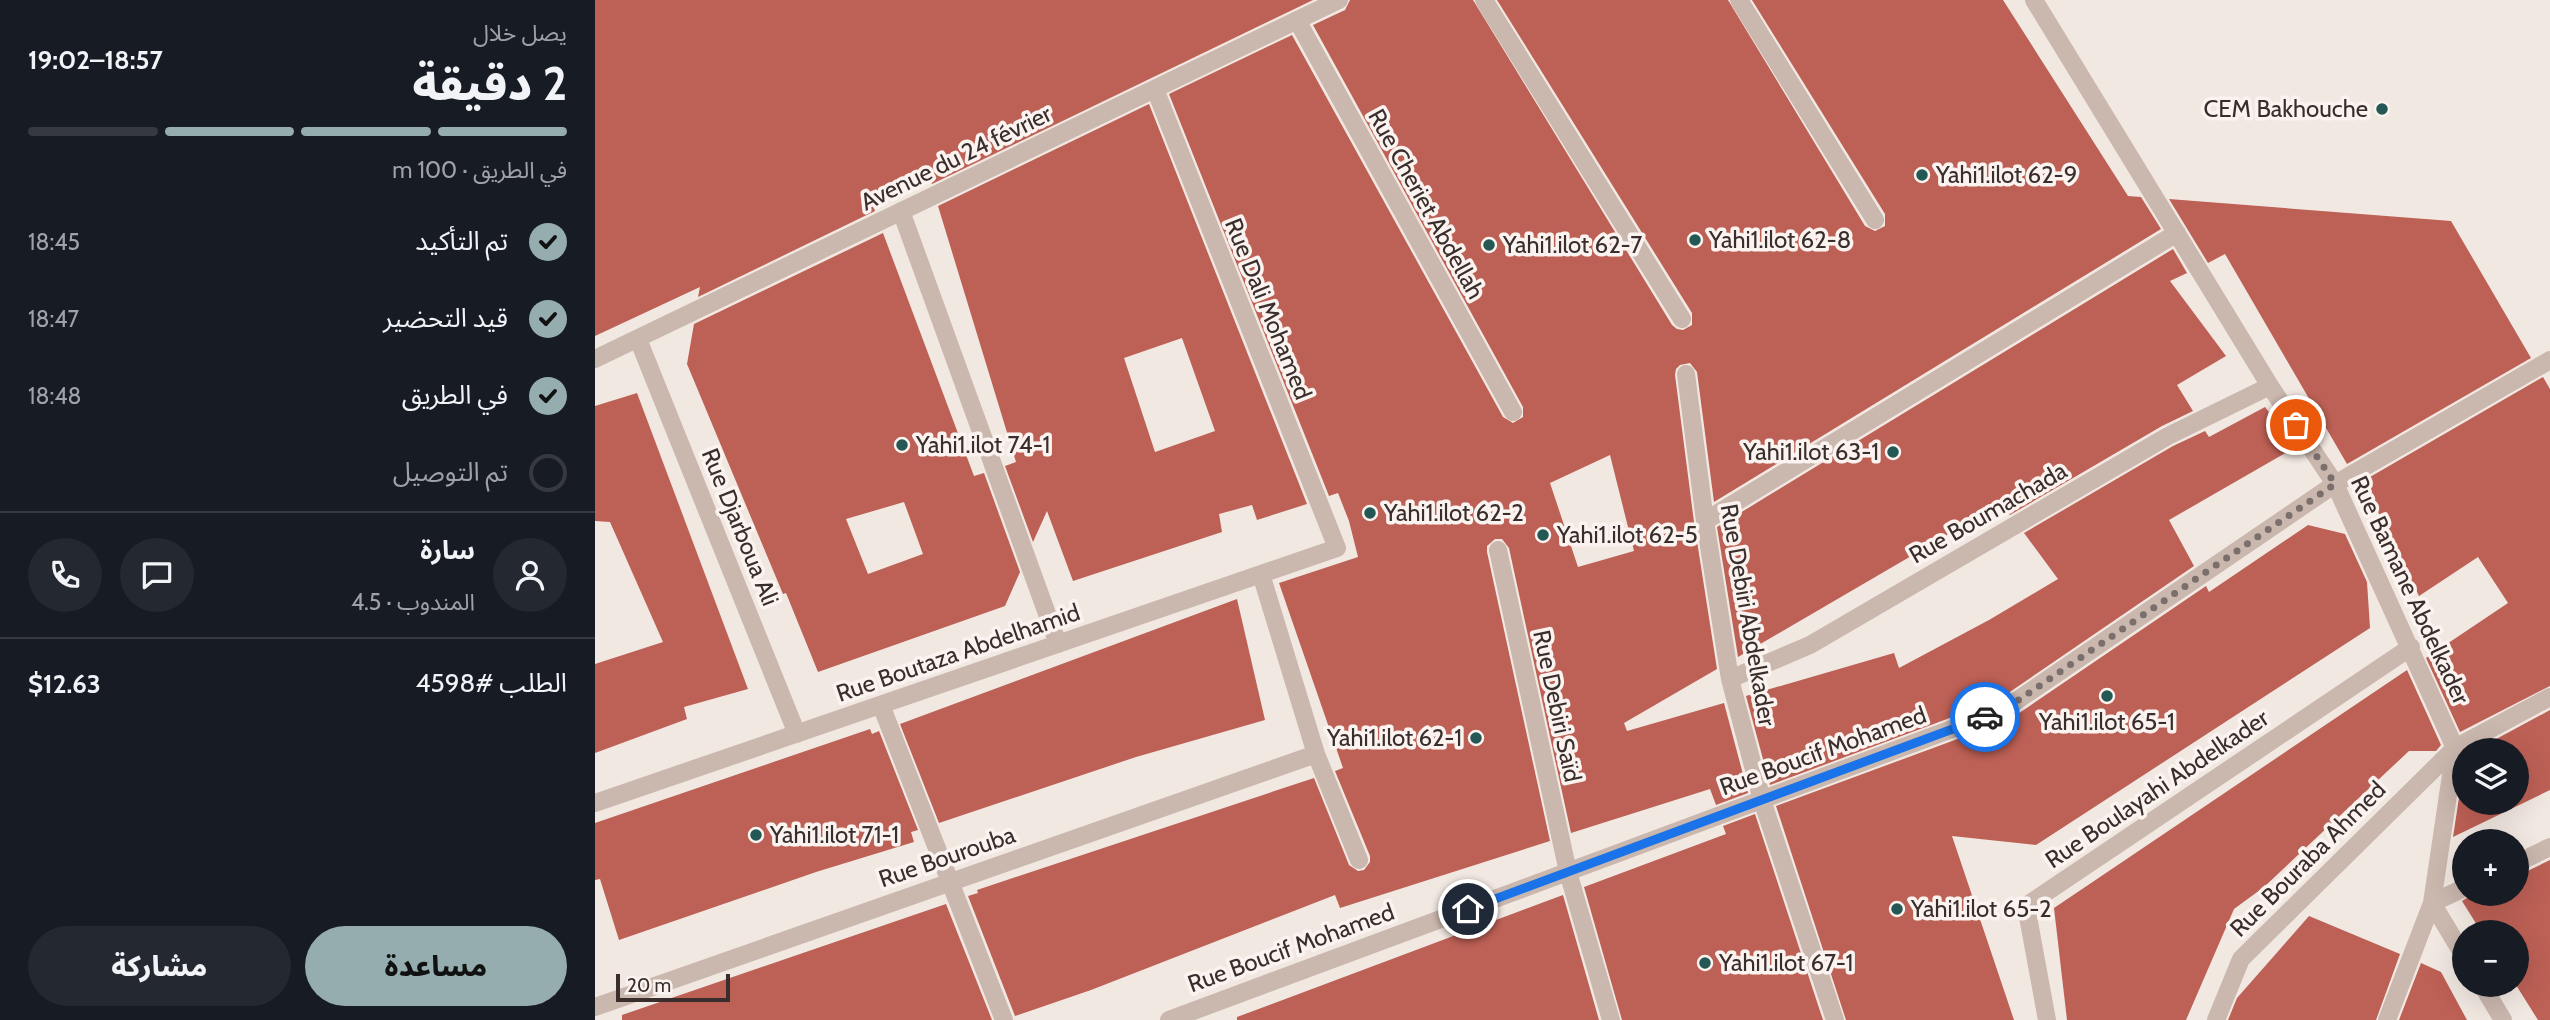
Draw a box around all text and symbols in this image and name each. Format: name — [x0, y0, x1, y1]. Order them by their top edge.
text: يصل خلال — [473, 19, 567, 47]
text: 18:57–19:02 — [28, 44, 163, 76]
text: 2 دقيقة — [412, 56, 567, 112]
place label: CEM Bakhouche — [2203, 94, 2368, 123]
street label: Avenue du 24 février — [856, 99, 1056, 216]
marker: CEM Bakhouche — [2374, 101, 2390, 117]
street label: Rue Cheriet Abdellah — [1362, 104, 1491, 304]
text: في الطريق · 100 m — [392, 156, 567, 184]
place label: Yahi1.ilot 62-9 — [1935, 160, 2077, 189]
marker: Yahi1.ilot 62-9 — [1914, 167, 1930, 183]
street label: Rue Dali Mohamed — [1219, 214, 1318, 404]
icon: check — [529, 223, 567, 261]
text: تم التأكيد — [415, 225, 508, 257]
place label: Yahi1.ilot 62-8 — [1708, 225, 1851, 254]
text: 18:45 — [28, 228, 80, 256]
place label: Yahi1.ilot 62-7 — [1502, 230, 1642, 259]
marker: Yahi1.ilot 62-8 — [1687, 232, 1703, 248]
marker: Yahi1.ilot 62-7 — [1481, 237, 1497, 253]
icon: check — [529, 300, 567, 338]
text: قيد التحضير — [383, 302, 508, 334]
text: 18:47 — [28, 305, 79, 333]
icon: check — [529, 377, 567, 415]
text: في الطريق — [402, 379, 508, 411]
text: 18:48 — [28, 382, 81, 410]
pin — [2266, 395, 2326, 455]
icon: bag — [2277, 406, 2315, 444]
place label: Yahi1.ilot 74-1 — [915, 430, 1050, 459]
marker: Yahi1.ilot 74-1 — [894, 437, 910, 453]
place label: Yahi1.ilot 63-1 — [1742, 437, 1879, 466]
street label: Rue Djarboua Ali — [696, 444, 785, 610]
marker: Yahi1.ilot 63-1 — [1885, 444, 1901, 460]
street label: Rue Boumachada — [1904, 455, 2072, 569]
text: تم التوصيل — [393, 456, 508, 488]
street label: Rue Bamane Abdelkader — [2345, 471, 2476, 709]
place label: Yahi1.ilot 62-2 — [1383, 498, 1524, 527]
street label: Rue Debiri Abdelkader — [1715, 501, 1782, 729]
marker: Yahi1.ilot 62-2 — [1362, 505, 1378, 521]
place label: Yahi1.ilot 62-5 — [1556, 520, 1698, 549]
marker: Yahi1.ilot 62-5 — [1535, 527, 1551, 543]
text: سارة — [420, 534, 475, 566]
button: phone — [28, 538, 102, 612]
button: chat — [120, 538, 194, 612]
button: person — [493, 538, 567, 612]
text: المندوب · 4.5 — [351, 588, 475, 616]
street label: Rue Boutaza Abdelhamid — [832, 597, 1083, 708]
street label: Rue Debiri Saïd — [1527, 627, 1588, 784]
text: الطلب #4598 — [416, 667, 567, 699]
text: $12.63 — [28, 668, 101, 700]
courier — [1950, 682, 2020, 752]
marker: Yahi1.ilot 65-1 — [2099, 688, 2115, 704]
icon: car — [1966, 698, 2004, 736]
street label: Rue Boucif Mohamed — [1716, 700, 1930, 801]
street label: Rue Boulayahi Abdelkader — [2040, 703, 2274, 874]
place label: Yahi1.ilot 65-1 — [2038, 707, 2175, 736]
place label: Yahi1.ilot 62-1 — [1326, 723, 1462, 752]
marker: Yahi1.ilot 62-1 — [1468, 730, 1484, 746]
map controls — [2452, 738, 2529, 997]
button: layers — [2452, 738, 2529, 815]
street label: Rue Bouraba Ahmed — [2224, 775, 2392, 943]
street label: Rue Bourouba — [875, 819, 1019, 893]
place label: Yahi1.ilot 71-1 — [769, 820, 899, 849]
marker: Yahi1.ilot 71-1 — [748, 827, 764, 843]
button: + — [2452, 829, 2529, 906]
pin — [1438, 879, 1498, 939]
icon: home — [1449, 890, 1487, 928]
place label: Yahi1.ilot 65-2 — [1910, 894, 2052, 923]
street label: Rue Boucif Mohamed — [1184, 897, 1398, 998]
marker: Yahi1.ilot 65-2 — [1889, 901, 1905, 917]
button: − — [2452, 920, 2529, 997]
button: مشاركة — [28, 926, 291, 1006]
button: مساعدة — [305, 926, 567, 1006]
place label: Yahi1.ilot 67-1 — [1718, 948, 1853, 977]
marker: Yahi1.ilot 67-1 — [1697, 955, 1713, 971]
scale bar — [616, 971, 730, 1003]
text: 20 m — [627, 974, 671, 997]

